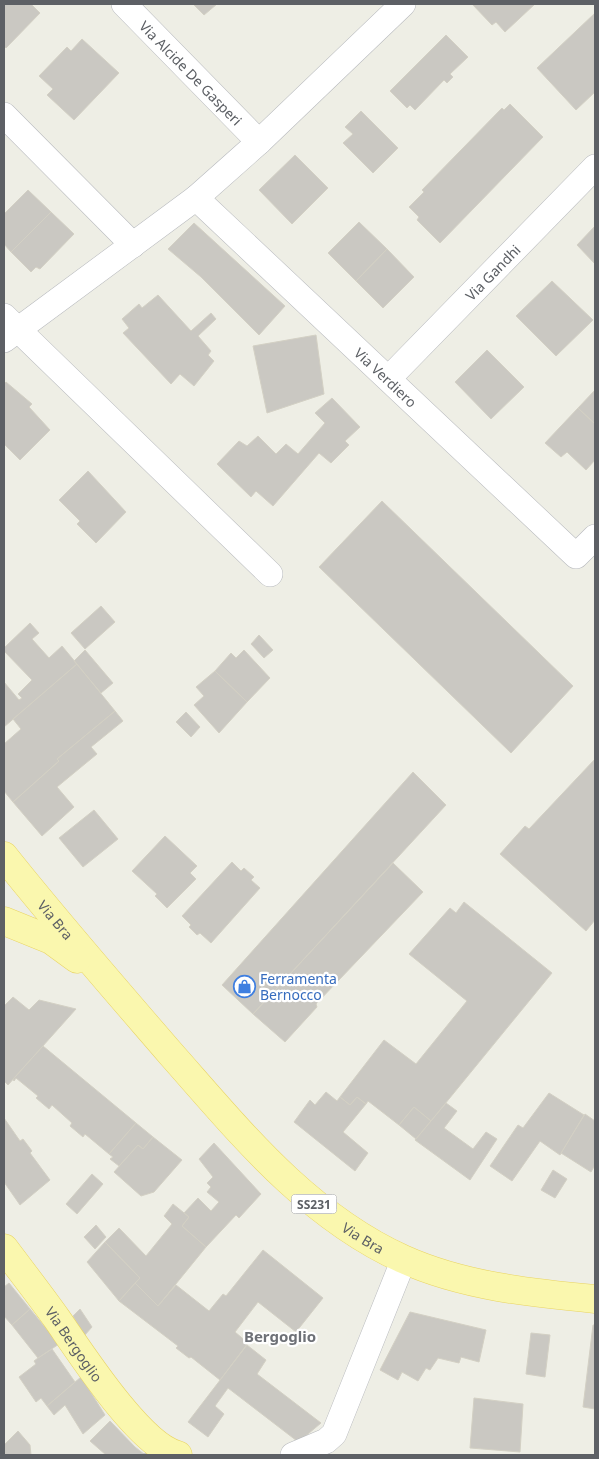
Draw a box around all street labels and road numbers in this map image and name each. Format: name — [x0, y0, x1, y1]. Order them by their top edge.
street label: Via Alcide De Gasperi — [136, 16, 247, 129]
street label: Via Gandhi — [461, 240, 524, 304]
street label: Via Verdiero — [351, 343, 421, 411]
street label: Via Bra — [34, 896, 78, 943]
road number: SS231 — [292, 1194, 336, 1214]
street label: Via Bra — [338, 1217, 388, 1258]
street label: Via Bergoglio — [41, 1303, 107, 1385]

